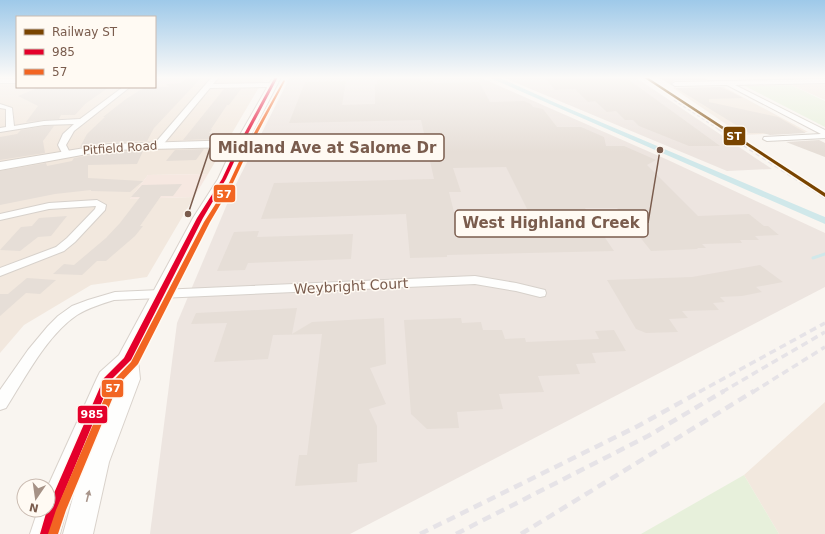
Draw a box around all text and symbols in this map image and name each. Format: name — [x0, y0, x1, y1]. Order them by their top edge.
legend — [16, 16, 156, 88]
text: Railway ST — [52, 25, 118, 39]
text: 985 — [52, 45, 75, 59]
text: 57 — [52, 65, 67, 79]
line badge: ST — [723, 126, 746, 146]
text: ST — [726, 130, 742, 143]
callout: Midland Ave at Salome Dr — [210, 134, 444, 161]
street label: Pitfield Road — [82, 138, 158, 158]
text: Midland Ave at Salome Dr — [218, 139, 437, 157]
line badge: 57 — [213, 184, 236, 203]
text: 57 — [216, 188, 232, 201]
callout: West Highland Creek — [455, 210, 648, 237]
text: West Highland Creek — [462, 214, 641, 232]
street label: Weybright Court — [293, 275, 409, 297]
line badge: 57 — [101, 379, 124, 398]
text: 57 — [105, 382, 121, 395]
line badge: 985 — [77, 405, 108, 424]
text: 985 — [81, 408, 103, 421]
north arrow — [16, 478, 56, 518]
one-way arrow — [85, 490, 91, 502]
text: N — [28, 500, 40, 515]

